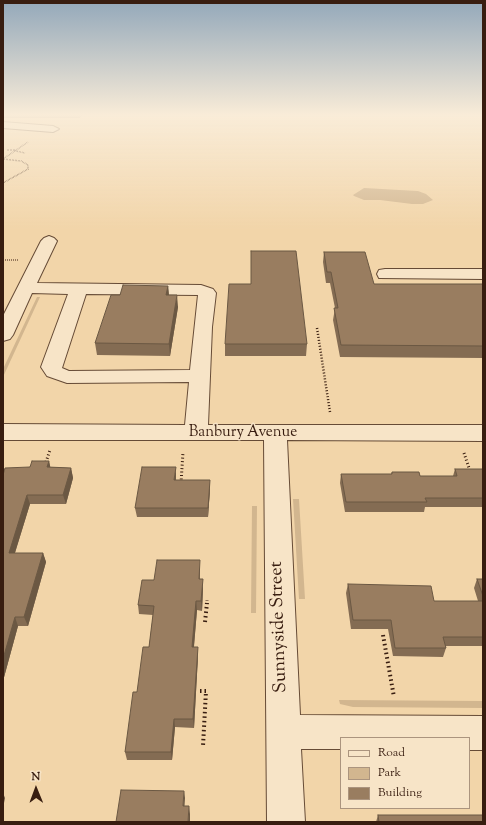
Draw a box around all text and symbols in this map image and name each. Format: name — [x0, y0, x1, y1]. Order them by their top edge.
street label: Banbury Avenue — [189, 424, 297, 442]
street label: Sunnyside Street — [267, 561, 293, 693]
legend — [340, 737, 470, 809]
text: Road — [378, 744, 405, 762]
text: Park — [378, 764, 401, 782]
north arrow — [16, 769, 56, 809]
text: N — [31, 769, 40, 785]
text: Building — [378, 784, 422, 802]

